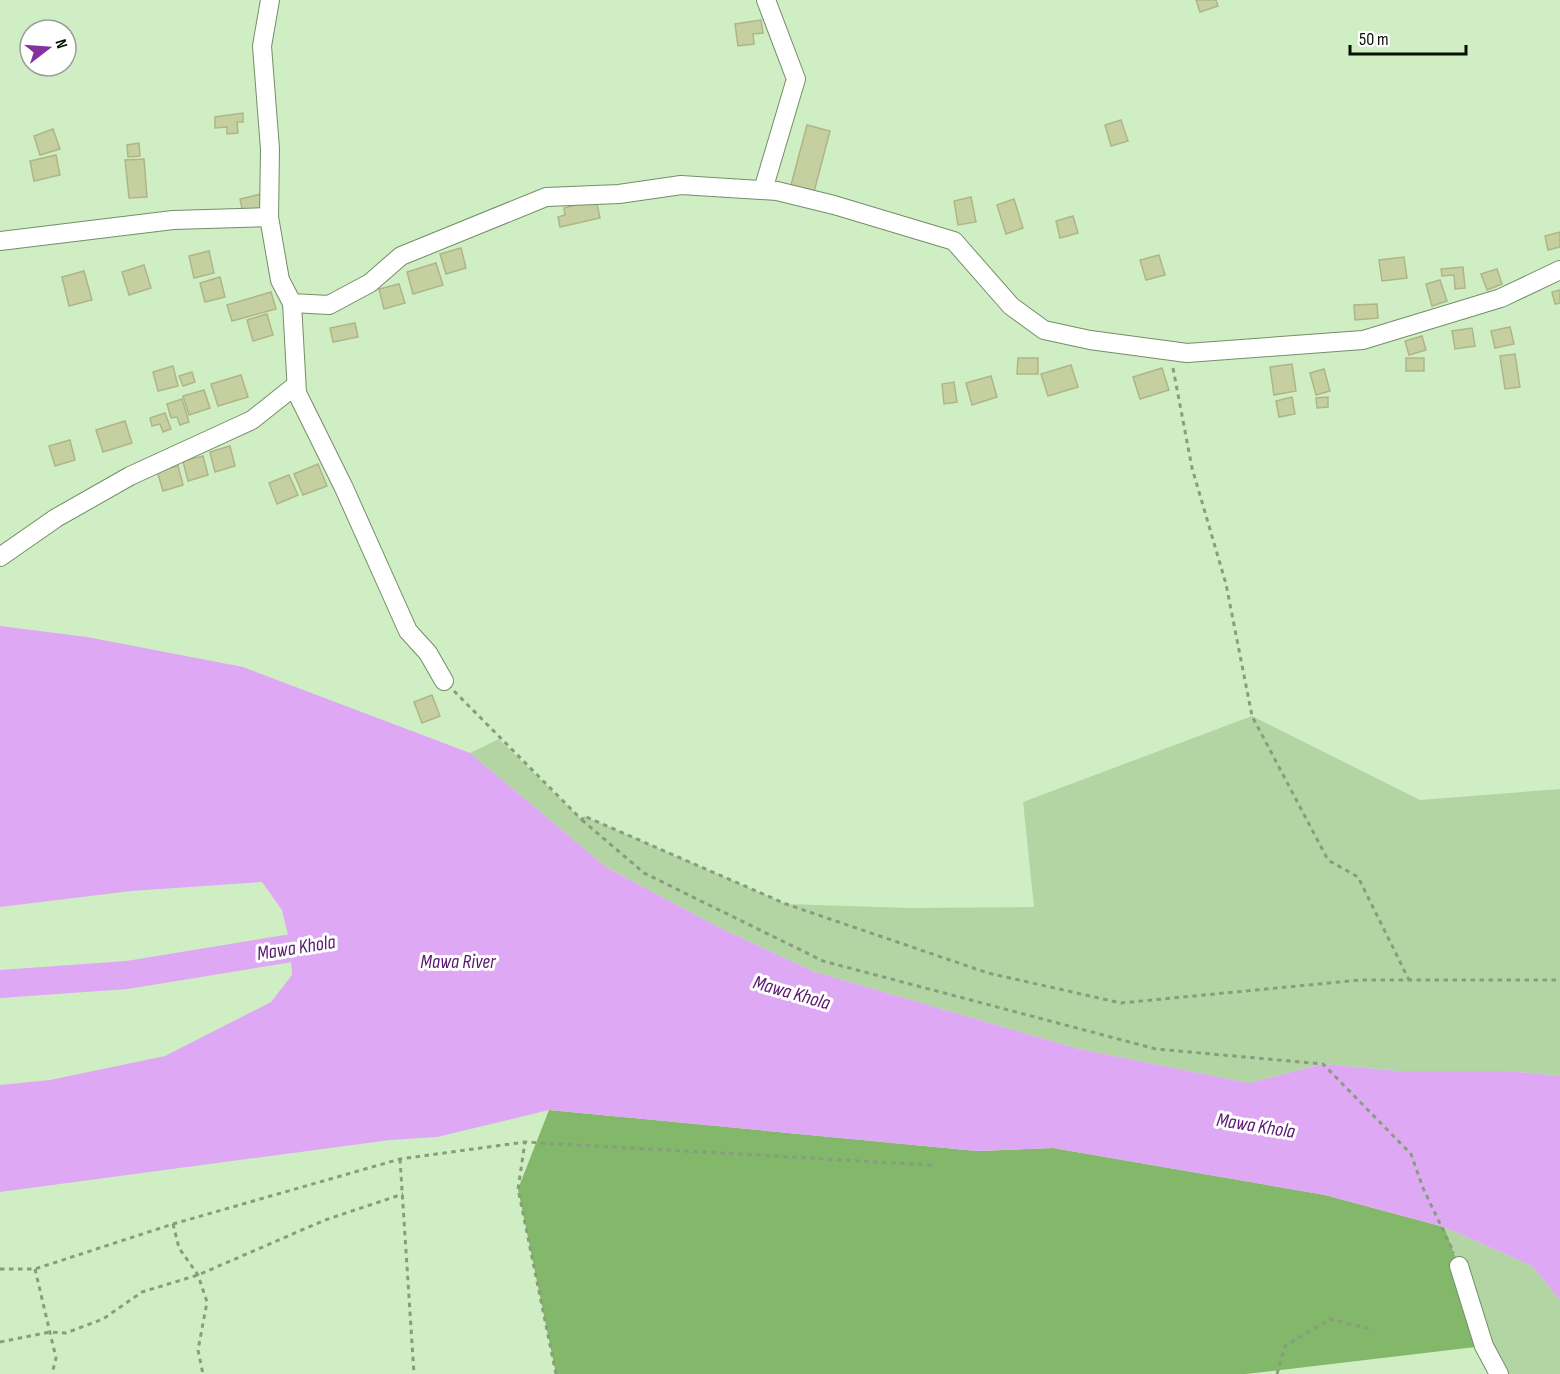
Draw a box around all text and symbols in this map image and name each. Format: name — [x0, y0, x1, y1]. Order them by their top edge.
north arrow — [18, 18, 78, 78]
scale bar — [1350, 18, 1466, 56]
text: 50 m — [1359, 29, 1389, 50]
text: N — [51, 37, 71, 51]
water label: Mawa Khola — [255, 930, 337, 966]
water label: Mawa River — [420, 950, 497, 974]
water label: Mawa Khola — [750, 971, 833, 1015]
water label: Mawa Khola — [1215, 1108, 1297, 1144]

